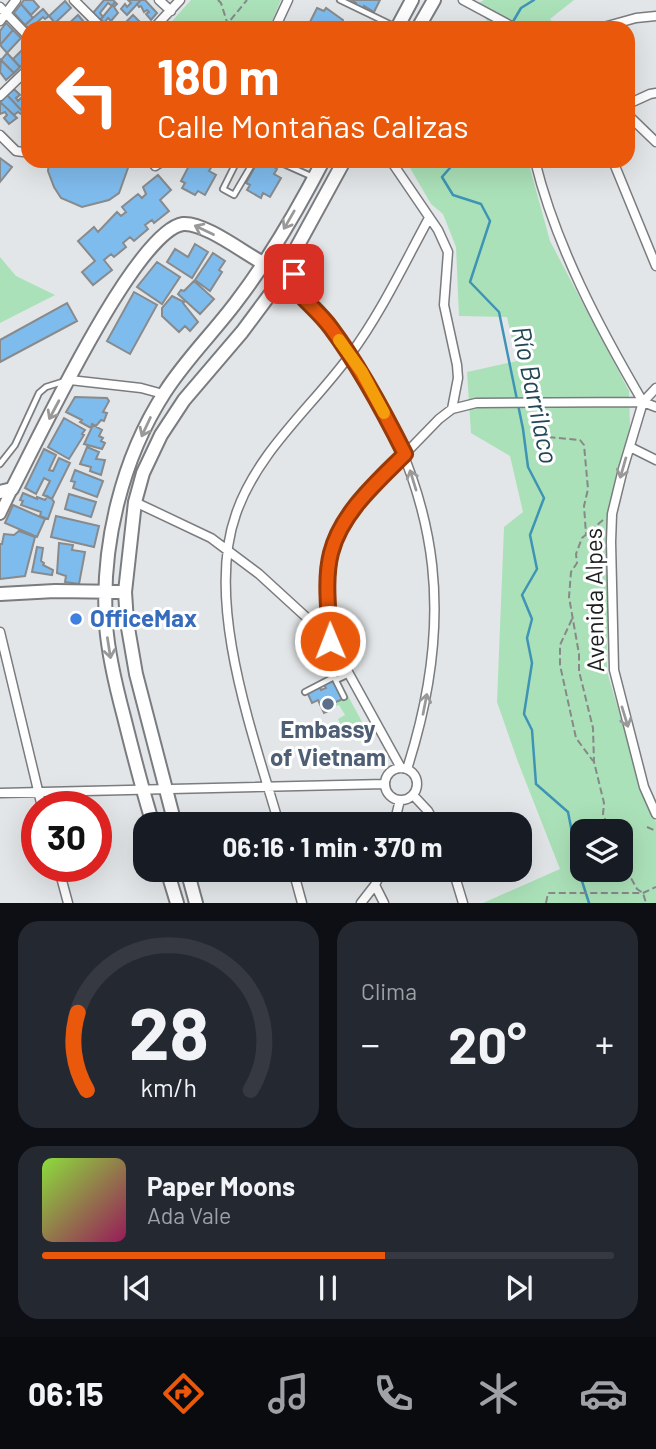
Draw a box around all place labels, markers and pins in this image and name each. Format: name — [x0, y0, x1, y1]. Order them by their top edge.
pin — [264, 244, 324, 304]
place label: OfficeMax — [90, 603, 197, 632]
marker: OfficeMax — [68, 611, 84, 627]
marker: Embassy of Vietnam — [320, 696, 336, 712]
place label: Embassy of Vietnam — [270, 714, 386, 771]

